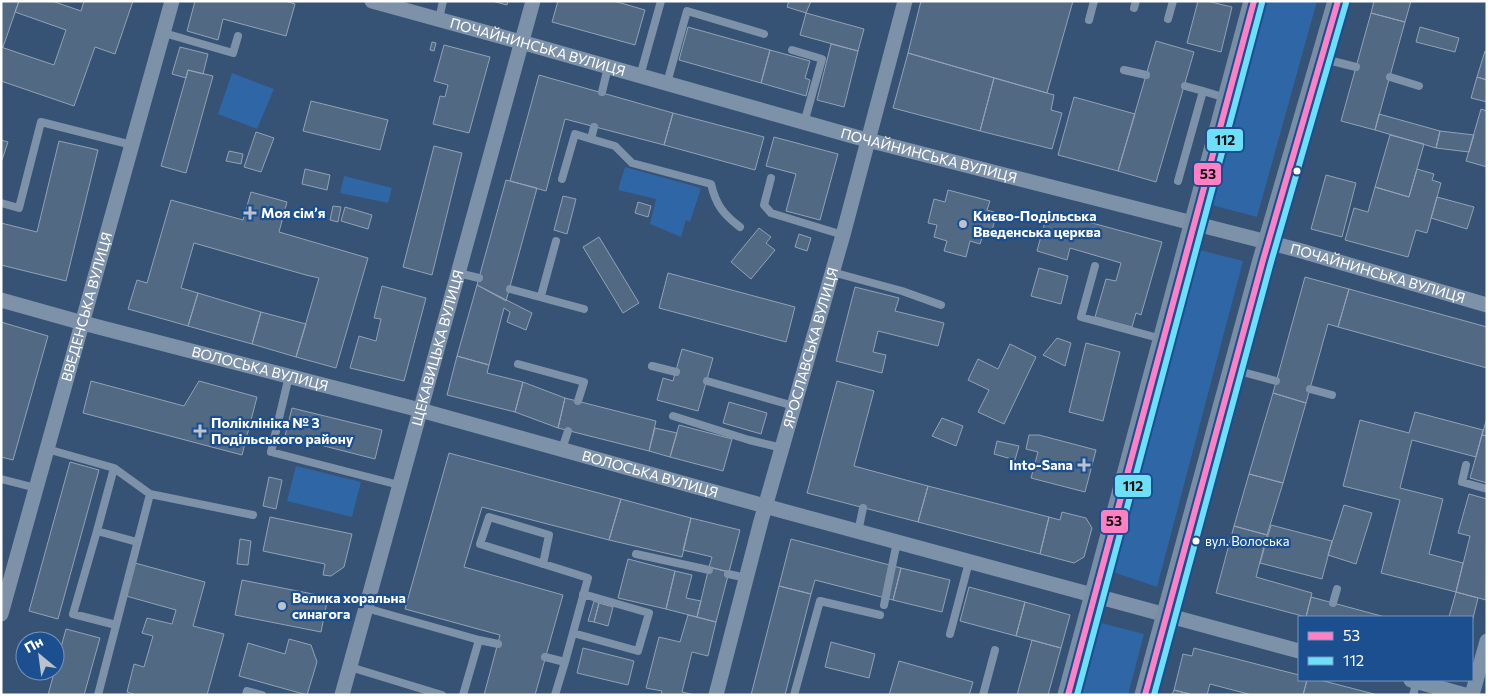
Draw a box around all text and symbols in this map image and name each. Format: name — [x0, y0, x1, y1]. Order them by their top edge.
street label: ПОЧАЙНИНСЬКА ВУЛИЦЯ — [448, 14, 628, 79]
street label: ПОЧАЙНИНСЬКА ВУЛИЦЯ — [839, 124, 1019, 186]
line badge: 112 — [1206, 128, 1244, 152]
text: 112 — [1215, 131, 1235, 148]
line badge: 53 — [1193, 162, 1222, 186]
text: 53 — [1200, 165, 1216, 182]
unlabelled marker — [1292, 166, 1302, 176]
place label: Моя сім’я — [261, 204, 325, 221]
marker: Моя сім’я — [243, 206, 257, 220]
place label: Києво-Подільська Введенська церква — [973, 207, 1101, 240]
marker: Києво-Подільська Введенська церква — [957, 218, 969, 230]
street label: ВВЕДЕНСЬКА ВУЛИЦЯ — [57, 230, 115, 383]
street label: ПОЧАЙНИНСЬКА ВУЛИЦЯ — [1289, 239, 1467, 306]
street label: ЯРОСЛАВСЬКА ВУЛИЦЯ — [779, 265, 841, 430]
street label: ЩЕКАВИЦЬКА ВУЛИЦЯ — [407, 268, 467, 428]
street label: ВОЛОСЬКА ВУЛИЦЯ — [190, 342, 330, 394]
place label: Поліклініка № 3 Подільського району — [211, 414, 354, 447]
marker: Поліклініка № 3 Подільського району — [193, 424, 207, 438]
street label: ВОЛОСЬКА ВУЛИЦЯ — [580, 446, 720, 501]
place label: Into-Sana — [1009, 456, 1073, 473]
marker: Into-Sana — [1077, 458, 1091, 472]
line badge: 112 — [1114, 474, 1152, 498]
text: 112 — [1123, 477, 1143, 494]
line badge: 53 — [1100, 509, 1129, 534]
text: 53 — [1106, 512, 1122, 529]
place label: вул. Волоська — [1205, 533, 1289, 549]
marker: вул. Волоська — [1191, 536, 1201, 546]
place label: Велика хоральна синагога — [292, 589, 406, 622]
marker: Велика хоральна синагога — [276, 600, 288, 612]
legend — [1298, 616, 1473, 681]
text: 53 — [1343, 626, 1360, 644]
north arrow — [15, 631, 65, 681]
text: Пн — [21, 632, 46, 656]
text: 112 — [1343, 651, 1364, 669]

